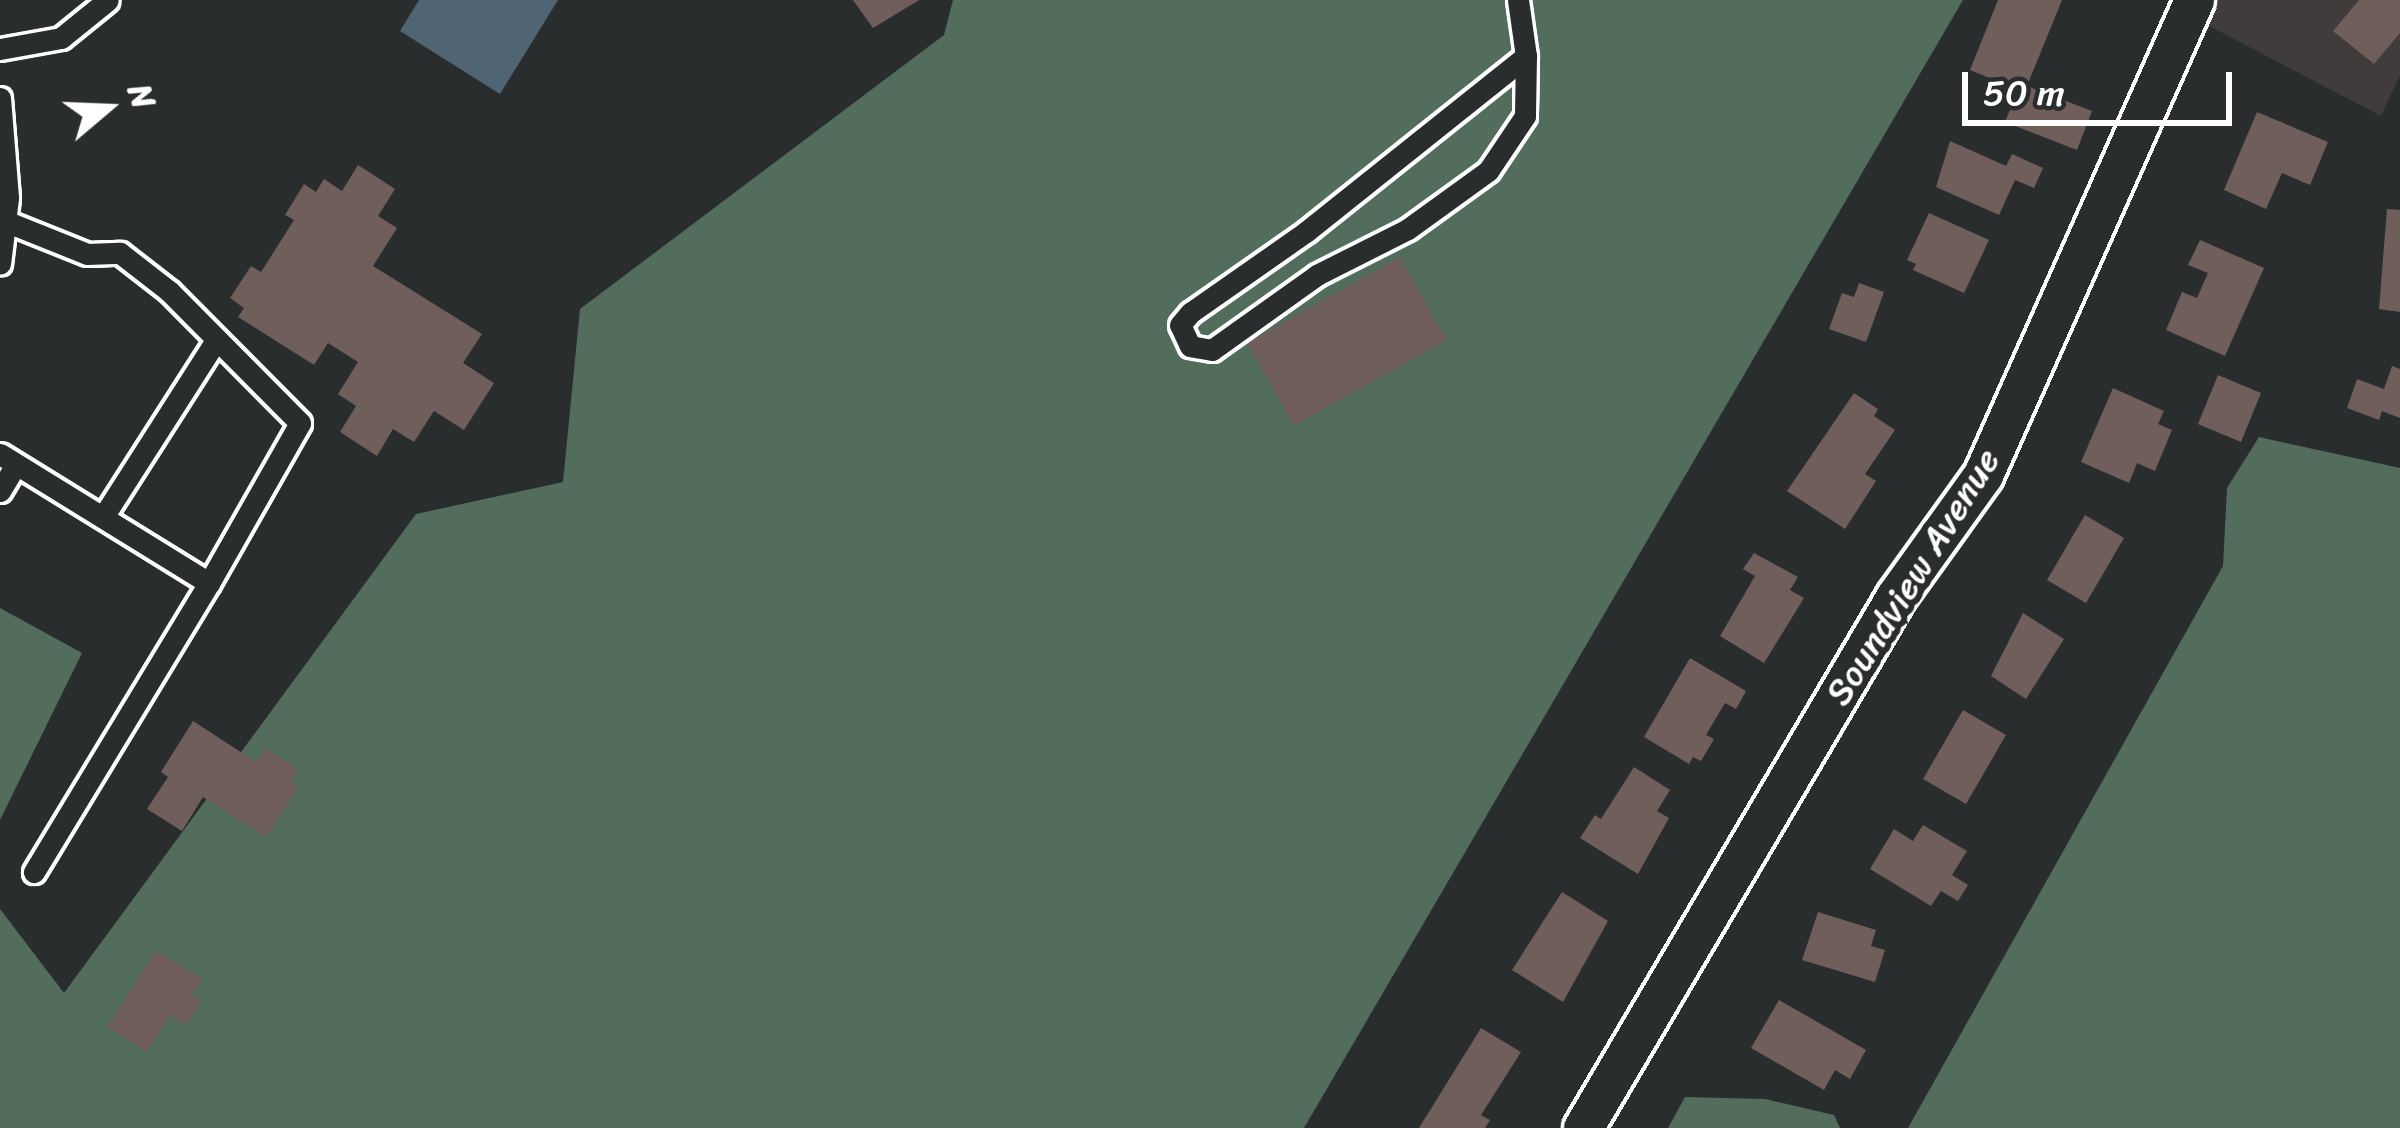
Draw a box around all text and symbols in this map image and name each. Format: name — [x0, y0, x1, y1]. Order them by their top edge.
north arrow — [48, 48, 168, 168]
scale bar — [1968, 48, 2238, 122]
text: 50 m — [1983, 61, 2065, 125]
text: N — [111, 76, 173, 117]
street label: Soundview Avenue — [1817, 441, 2009, 713]

